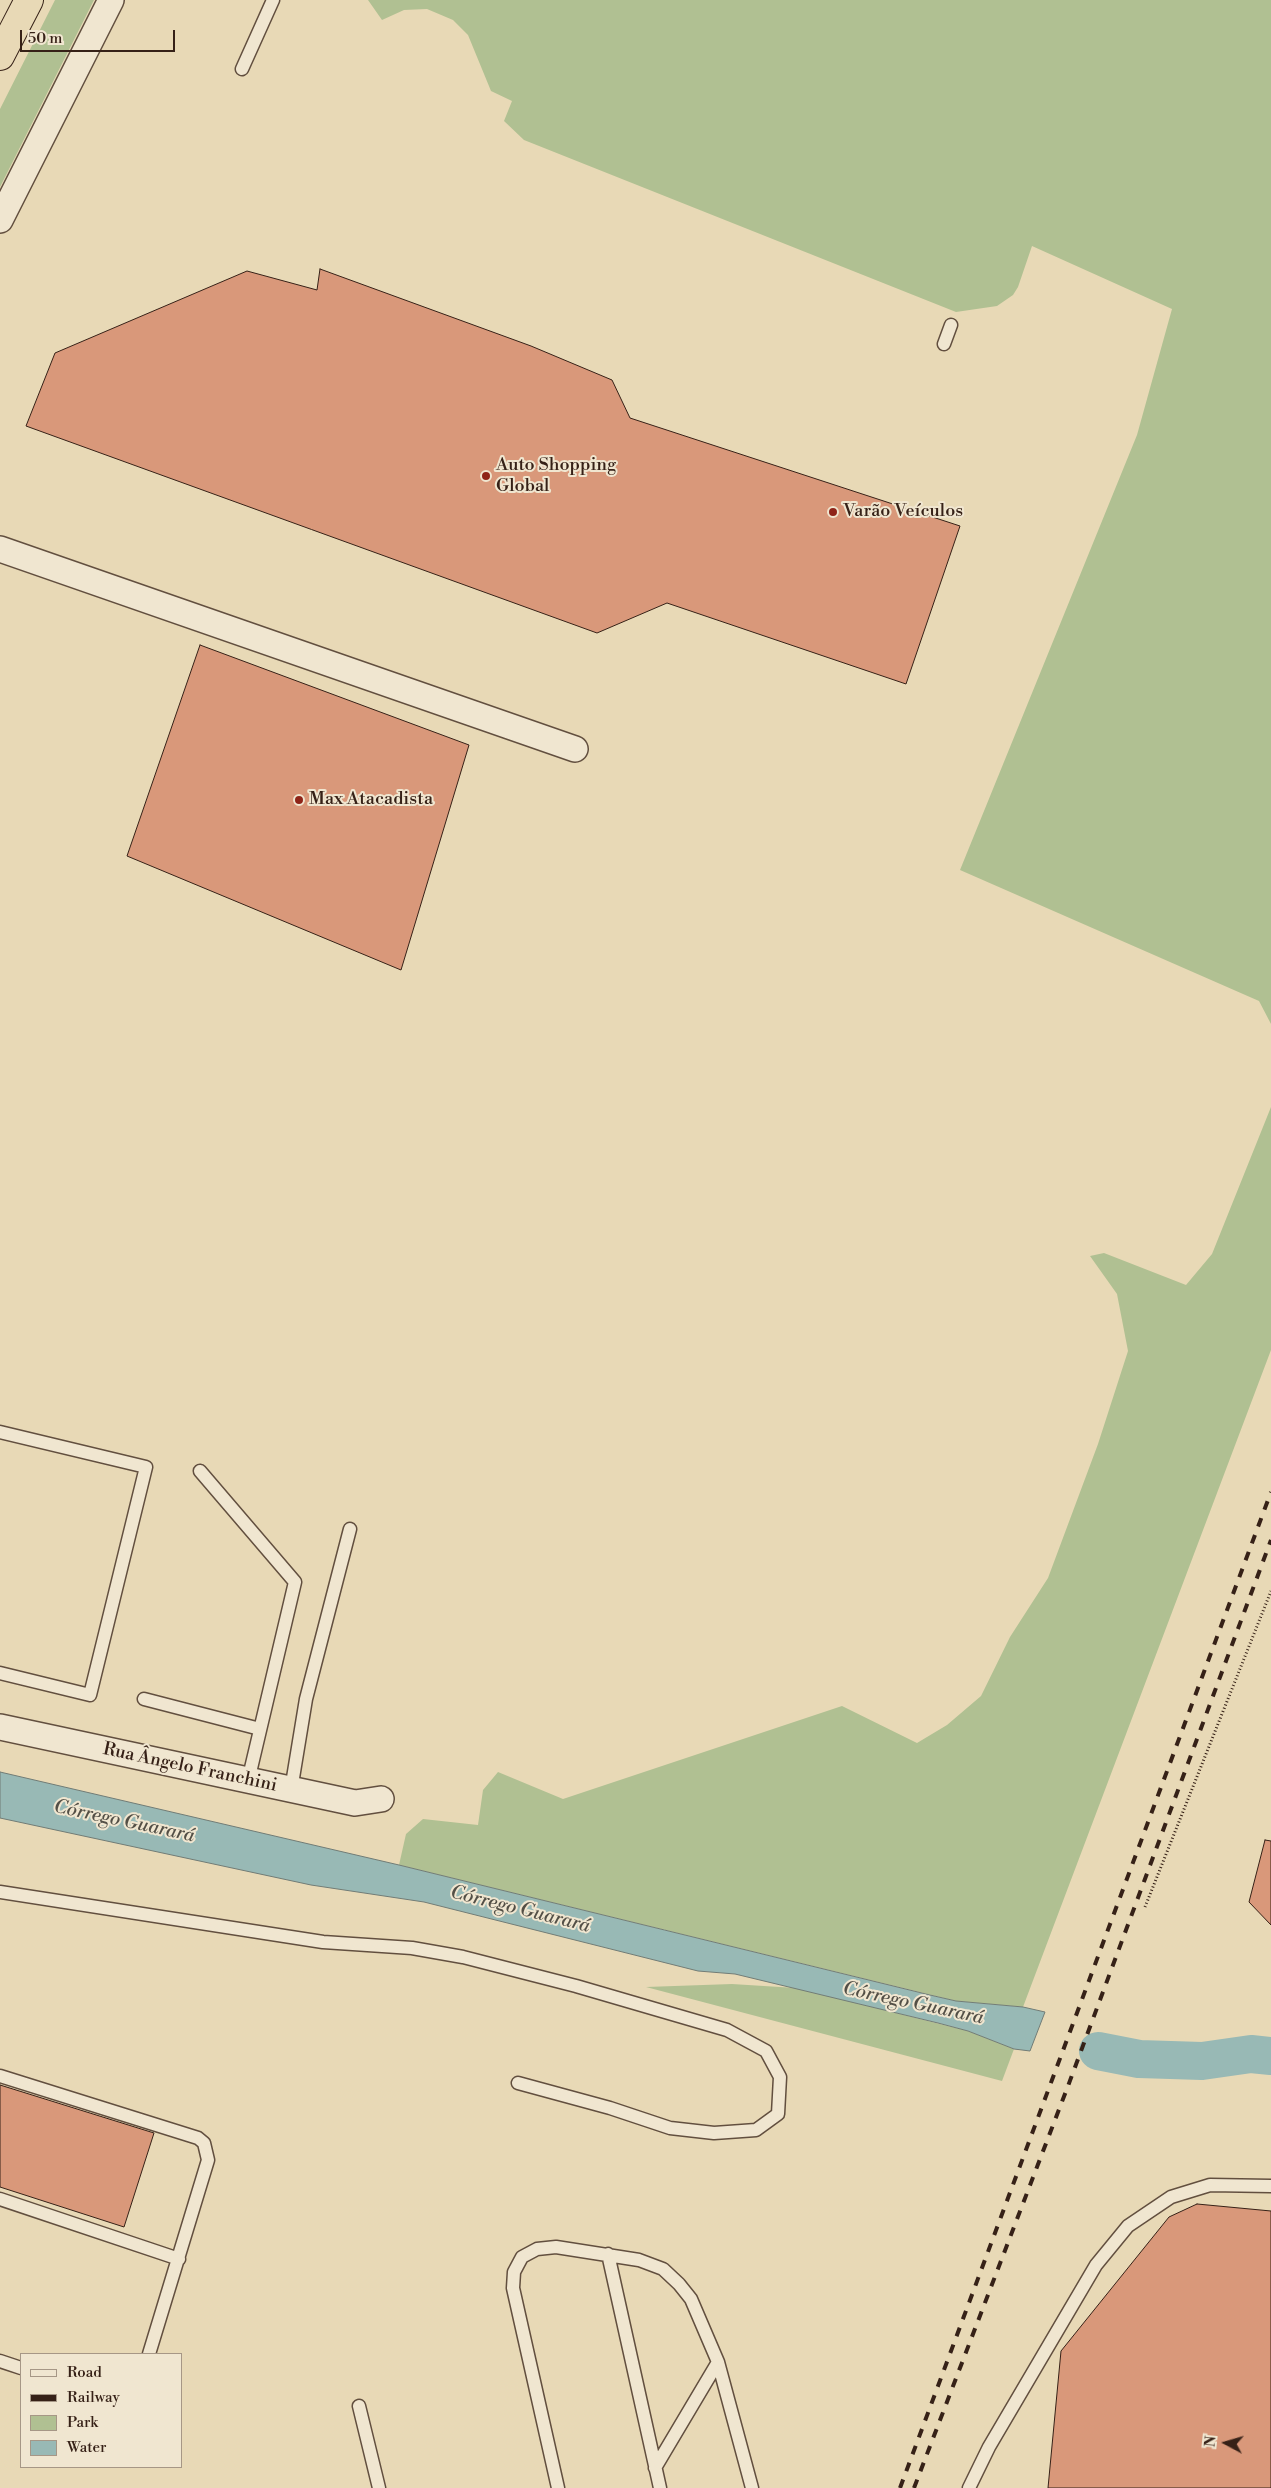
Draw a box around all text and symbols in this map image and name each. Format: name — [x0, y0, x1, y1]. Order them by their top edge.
scale bar — [22, 20, 178, 52]
text: 50 m — [28, 29, 62, 48]
place label: Auto Shopping Global — [496, 455, 616, 498]
marker: Auto Shopping Global — [480, 470, 492, 482]
place label: Varão Veículos — [843, 501, 963, 523]
marker: Varão Veículos — [827, 506, 839, 518]
place label: Max Atacadista — [309, 789, 433, 811]
marker: Max Atacadista — [293, 794, 305, 806]
street label: Rua Ângelo Franchini — [101, 1739, 279, 1797]
water label: Córrego Guarará — [52, 1796, 196, 1848]
water label: Córrego Guarará — [448, 1882, 592, 1938]
water label: Córrego Guarará — [841, 1978, 985, 2030]
legend — [20, 2353, 182, 2468]
text: Road — [67, 2363, 102, 2382]
text: Railway — [67, 2388, 120, 2407]
text: Park — [67, 2413, 98, 2432]
north arrow — [1201, 2418, 1251, 2468]
text: N — [1202, 2435, 1221, 2448]
text: Water — [67, 2438, 106, 2457]

